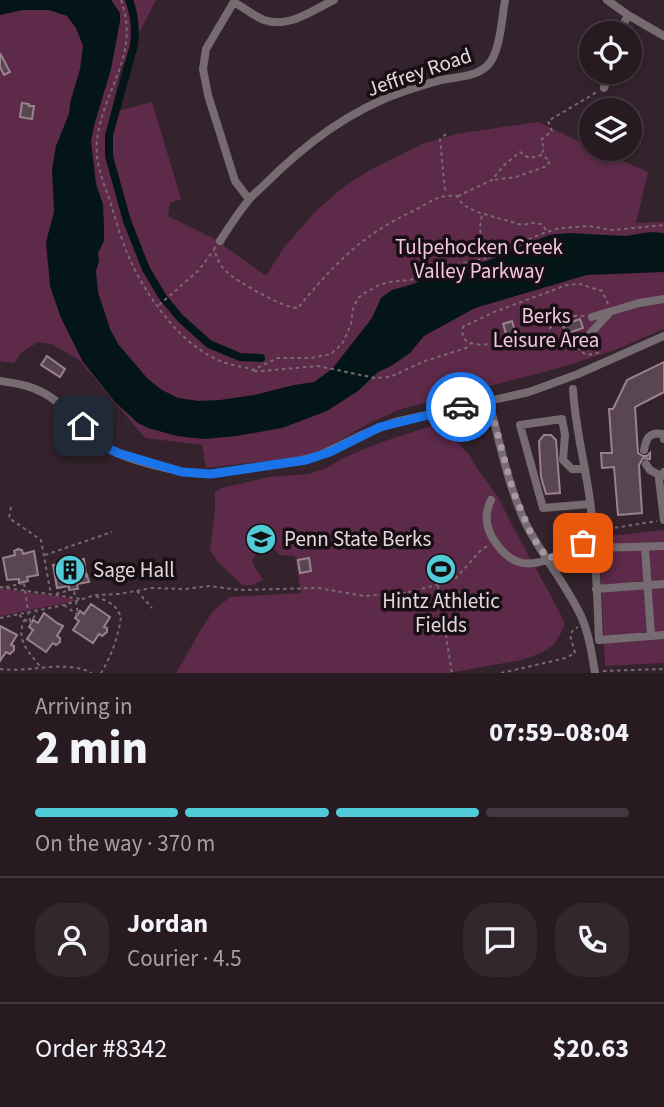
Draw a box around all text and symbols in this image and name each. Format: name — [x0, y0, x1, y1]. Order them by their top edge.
map controls — [579, 21, 642, 161]
button: locate — [579, 21, 642, 84]
street label: Jeffrey Road — [362, 40, 476, 104]
button: layers — [579, 98, 642, 161]
park label: Tulpehocken Creek Valley Parkway — [395, 232, 564, 286]
park label: Berks Leisure Area — [493, 301, 599, 355]
courier — [426, 372, 496, 442]
icon: car — [442, 388, 480, 426]
pin — [53, 396, 113, 456]
icon: home — [64, 407, 102, 445]
pin — [553, 513, 613, 573]
school or university icon: Penn State Berks — [244, 522, 278, 556]
place label: Penn State Berks — [284, 524, 432, 554]
icon: bag — [564, 524, 602, 562]
sports icon: Hintz Athletic Fields — [424, 552, 458, 586]
building icon: Sage Hall — [53, 553, 87, 587]
place label: Sage Hall — [93, 555, 175, 585]
place label: Hintz Athletic Fields — [382, 586, 500, 640]
text: Arriving in — [35, 690, 133, 723]
text: 07:59–08:04 — [489, 714, 629, 751]
text: 2 min — [35, 716, 148, 781]
text: On the way · 370 m — [35, 827, 215, 860]
button: person — [35, 903, 109, 977]
button: chat — [463, 903, 537, 977]
button: phone — [555, 903, 629, 977]
text: Jordan — [127, 905, 208, 942]
text: Courier · 4.5 — [127, 942, 242, 975]
text: Order #8342 — [35, 1030, 167, 1067]
text: $20.63 — [553, 1030, 629, 1067]

